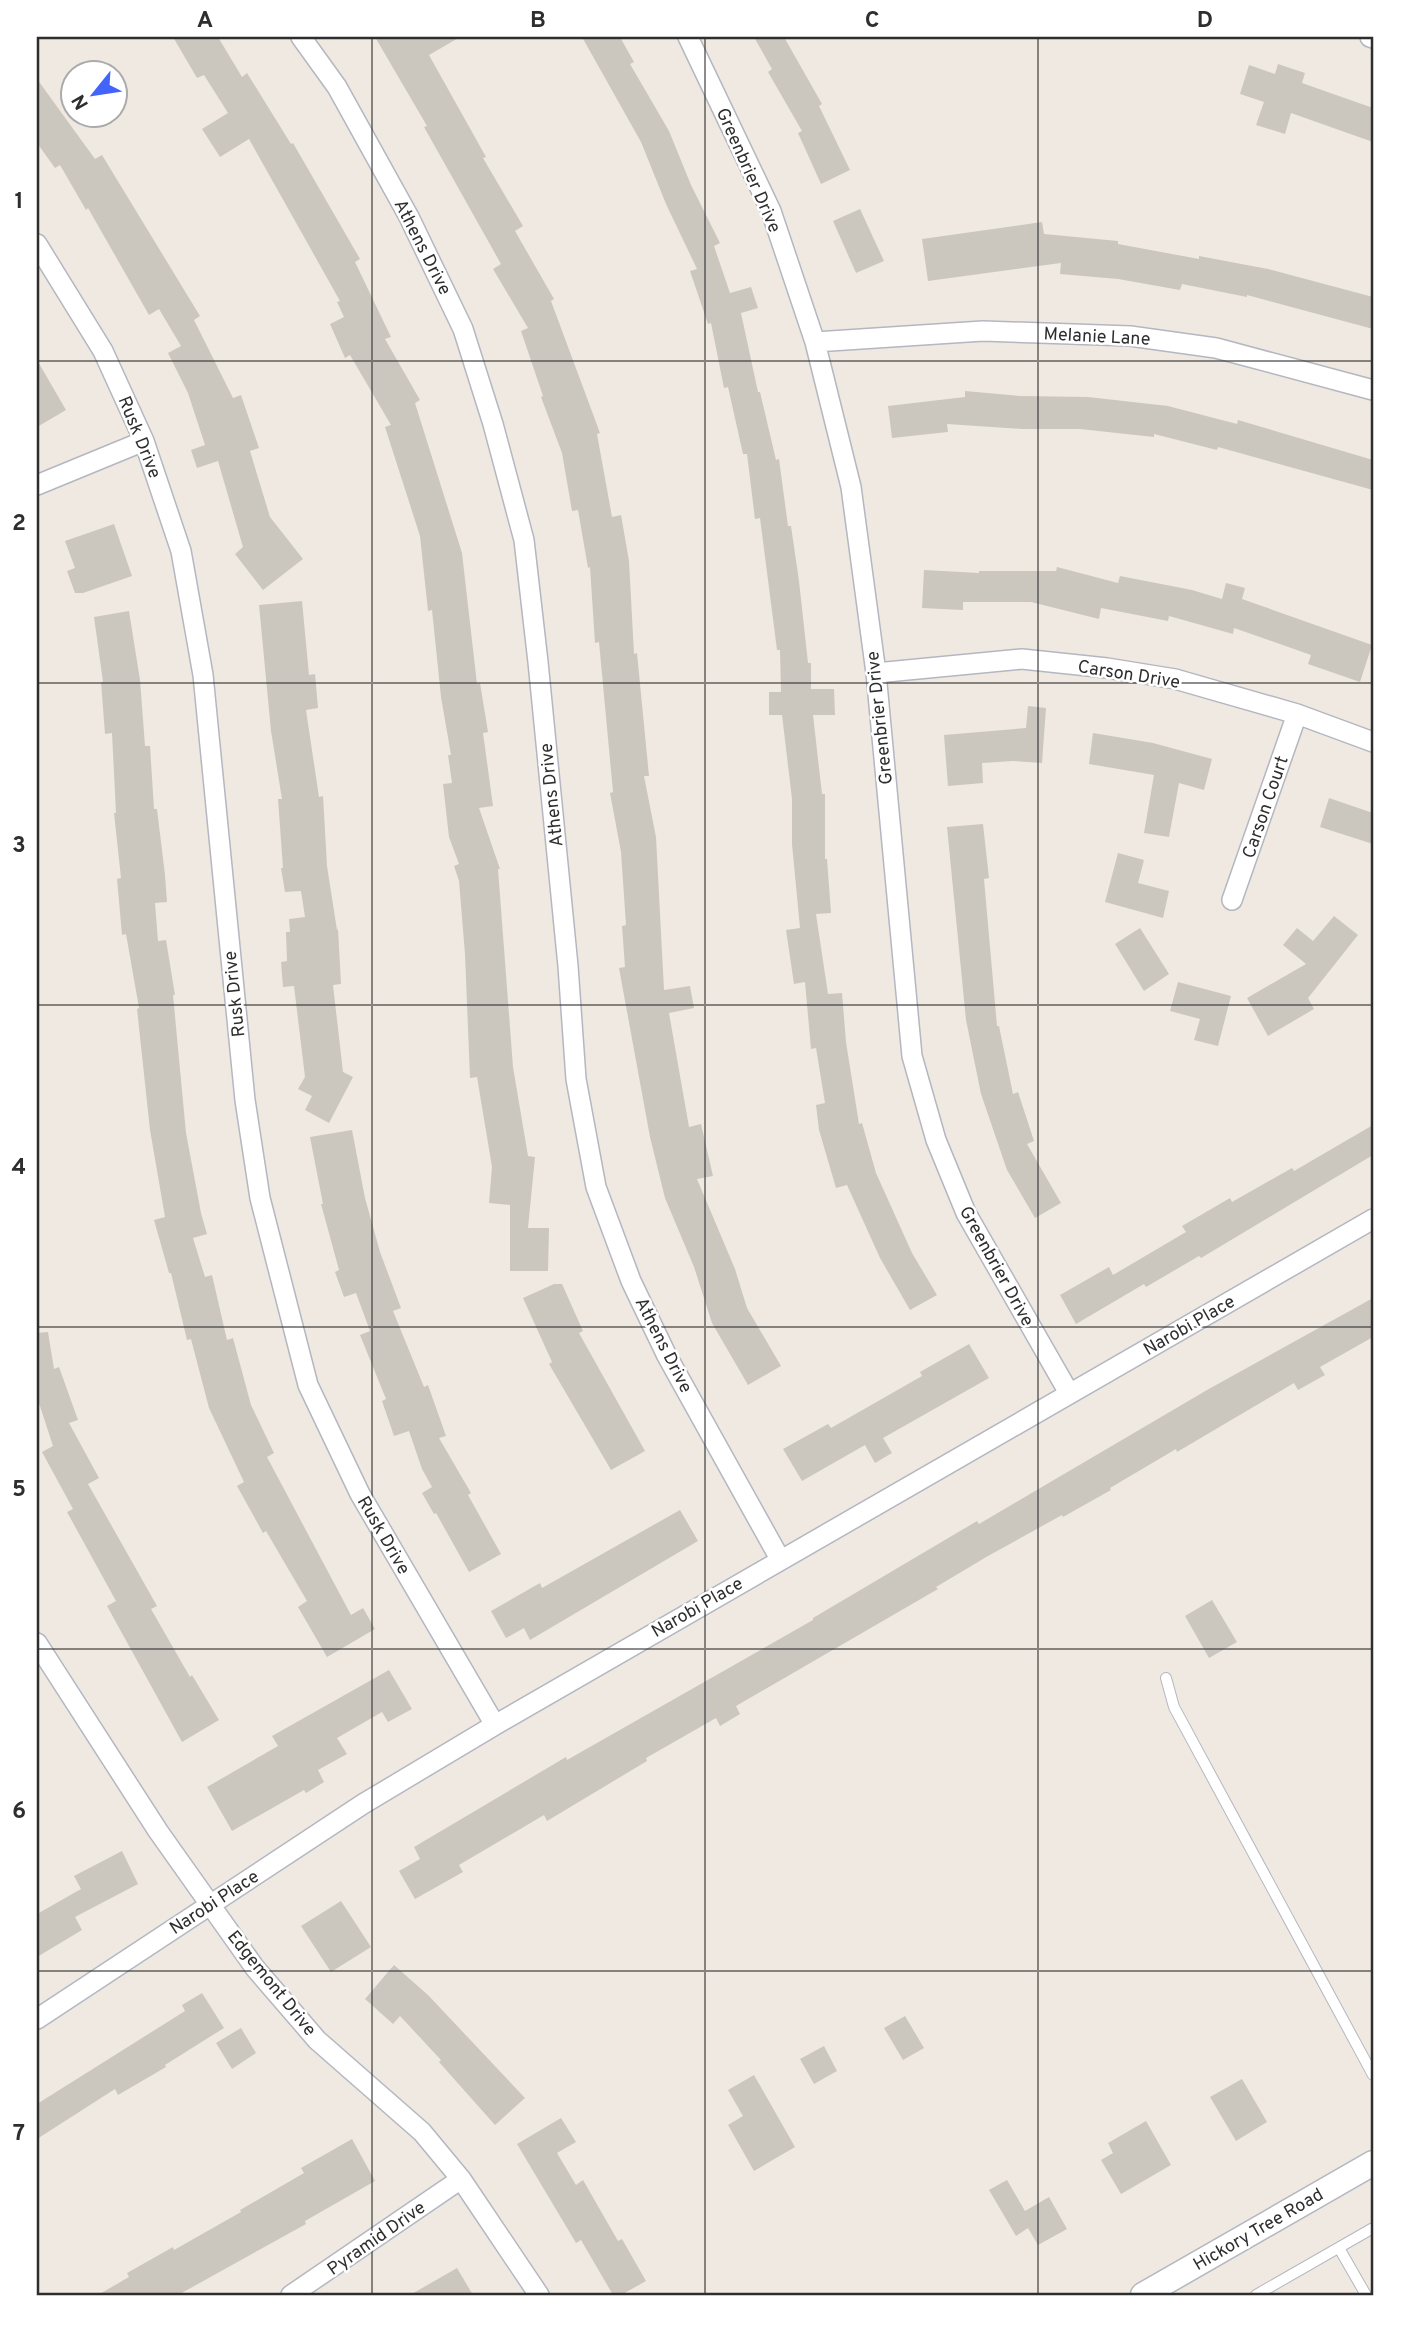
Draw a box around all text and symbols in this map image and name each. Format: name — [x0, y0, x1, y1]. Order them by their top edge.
text: A — [197, 7, 213, 36]
text: B — [530, 7, 546, 36]
text: C — [865, 7, 879, 36]
text: D — [1197, 7, 1213, 36]
north arrow — [60, 60, 130, 130]
text: N — [67, 90, 95, 113]
street label: Greenbrier Drive — [710, 105, 785, 237]
text: 1 — [14, 188, 24, 217]
street label: Athens Drive — [388, 196, 456, 299]
street label: Melanie Lane — [1043, 323, 1151, 352]
street label: Rusk Drive — [112, 393, 166, 482]
text: 2 — [12, 510, 26, 539]
street label: Greenbrier Drive — [862, 650, 899, 786]
street label: Carson Drive — [1076, 656, 1182, 695]
street label: Athens Drive — [536, 742, 569, 848]
street label: Carson Court — [1238, 753, 1295, 862]
text: 3 — [12, 832, 26, 861]
street label: Rusk Drive — [220, 950, 251, 1038]
text: 4 — [12, 1154, 26, 1183]
street label: Greenbrier Drive — [953, 1202, 1038, 1331]
street label: Narobi Place — [1140, 1291, 1240, 1362]
street label: Athens Drive — [629, 1294, 697, 1397]
text: 5 — [12, 1476, 26, 1505]
street label: Rusk Drive — [351, 1492, 414, 1579]
street label: Narobi Place — [648, 1573, 748, 1644]
text: 6 — [12, 1798, 26, 1827]
street label: Narobi Place — [166, 1866, 264, 1941]
street label: Edgemont Drive — [221, 1927, 320, 2041]
text: 7 — [13, 2120, 25, 2149]
street label: Hickory Tree Road — [1190, 2184, 1328, 2277]
street label: Pyramid Drive — [323, 2197, 430, 2282]

